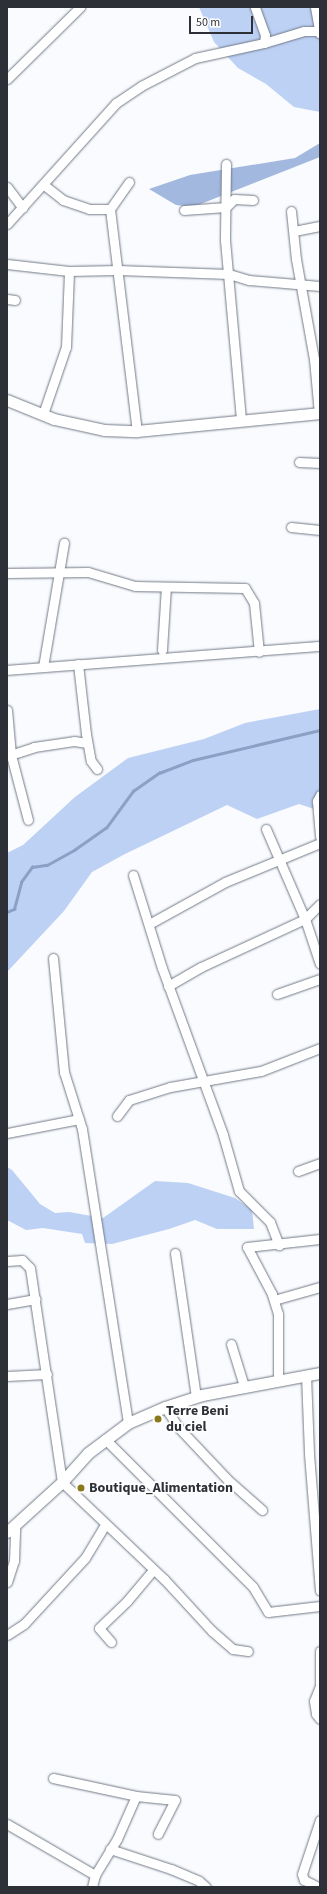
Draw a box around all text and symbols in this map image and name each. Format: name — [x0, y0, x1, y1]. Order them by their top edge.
scale bar — [191, 8, 255, 34]
text: 50 m — [196, 14, 220, 31]
place label: Terre Beni du ciel — [166, 1403, 229, 1436]
marker: Terre Beni du ciel — [153, 1414, 163, 1424]
place label: Boutique_Alimentation — [89, 1480, 233, 1496]
marker: Boutique_Alimentation — [76, 1483, 86, 1493]

